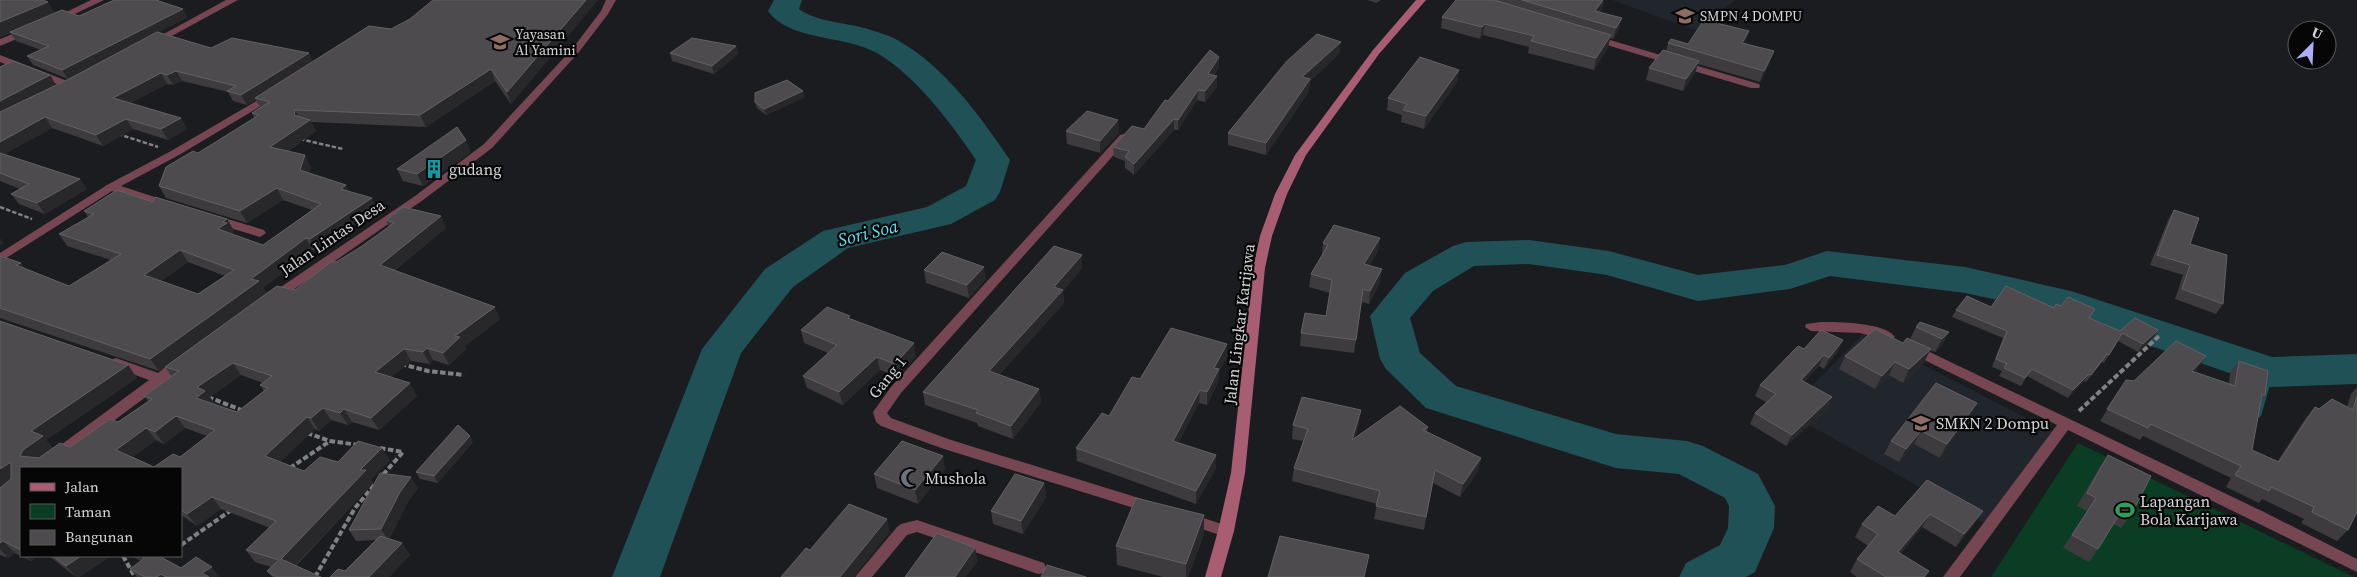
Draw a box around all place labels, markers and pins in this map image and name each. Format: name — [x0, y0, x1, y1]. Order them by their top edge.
school or university icon: SMPN 4 DOMPU — [1674, 5, 1696, 27]
place label: SMPN 4 DOMPU — [1700, 6, 1802, 26]
place label: Yayasan Al Yamini — [515, 24, 576, 60]
school or university icon: Yayasan Al Yamini — [489, 31, 511, 53]
building icon: gudang — [423, 158, 445, 180]
place label: gudang — [449, 158, 501, 180]
school or university icon: SMKN 2 Dompu — [1910, 412, 1932, 434]
place label: SMKN 2 Dompu — [1936, 412, 2049, 434]
mosque icon: Mushola — [899, 467, 921, 489]
place label: Mushola — [925, 467, 987, 489]
place label: Lapangan Bola Karijawa — [2140, 490, 2239, 530]
sports icon: Lapangan Bola Karijawa — [2114, 499, 2136, 521]

